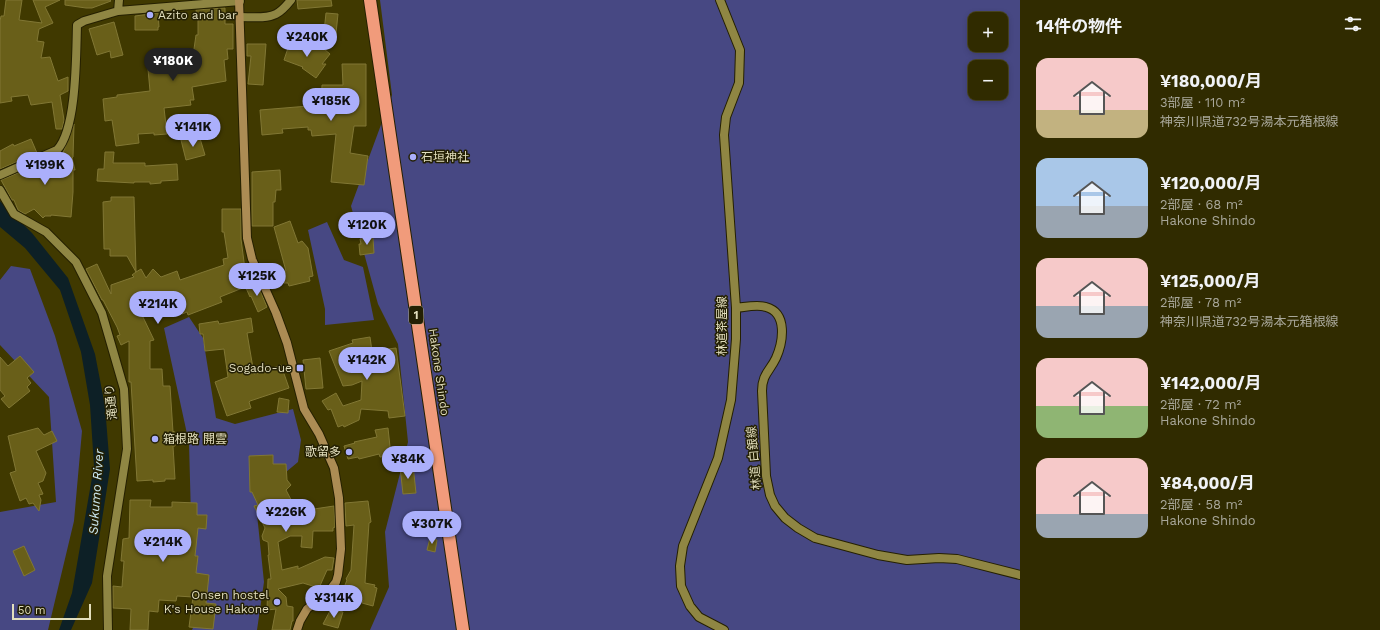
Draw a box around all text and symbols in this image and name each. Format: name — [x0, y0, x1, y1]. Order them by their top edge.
place label: Azito and bar — [158, 8, 237, 22]
marker: Azito and bar — [145, 10, 155, 20]
map controls — [968, 12, 1008, 100]
button: + — [968, 12, 1008, 52]
icon: filters — [1342, 13, 1364, 35]
text: 14件の物件 — [1036, 16, 1122, 36]
pin: ¥240K — [279, 24, 335, 58]
text: ¥240K — [286, 29, 328, 44]
pin: ¥180K — [145, 48, 201, 82]
text: ¥180K — [153, 53, 193, 68]
button: − — [968, 60, 1008, 100]
text: ¥180,000/月 — [1160, 71, 1262, 91]
icon: home — [1068, 74, 1116, 122]
pin: ¥185K — [303, 88, 359, 122]
text: ¥185K — [311, 93, 351, 108]
text: 3部屋 · 110 m² — [1160, 95, 1245, 110]
pin: ¥141K — [165, 114, 221, 148]
text: 神奈川県道732号湯本元箱根線 — [1160, 114, 1338, 129]
text: ¥141K — [175, 119, 211, 134]
place label: 石垣神社 — [421, 150, 469, 164]
pin: ¥199K — [17, 152, 73, 186]
marker: 石垣神社 — [408, 152, 418, 162]
text: ¥199K — [25, 157, 65, 172]
text: ¥120,000/月 — [1160, 173, 1262, 193]
icon: home — [1068, 174, 1116, 222]
text: 2部屋 · 68 m² — [1160, 197, 1243, 212]
pin: ¥120K — [339, 212, 395, 246]
text: Hakone Shindo — [1160, 213, 1256, 228]
text: ¥120K — [347, 217, 387, 232]
pin: ¥125K — [229, 263, 285, 297]
text: ¥125K — [238, 268, 276, 283]
text: ¥125,000/月 — [1160, 271, 1261, 291]
icon: home — [1068, 274, 1116, 322]
pin: ¥214K — [130, 291, 186, 325]
text: 2部屋 · 78 m² — [1160, 295, 1241, 310]
text: ¥214K — [138, 296, 178, 311]
street label: 林道茶屋線 — [715, 296, 729, 356]
road number: 1 — [409, 306, 423, 324]
text: 神奈川県道732号湯本元箱根線 — [1160, 314, 1338, 329]
street label: Hakone Shindo — [426, 327, 452, 417]
pin: ¥142K — [339, 347, 395, 381]
text: ¥142K — [347, 352, 387, 367]
place label: Sogado-ue — [229, 361, 292, 375]
marker: Sogado-ue — [295, 363, 305, 373]
text: ¥142,000/月 — [1160, 373, 1262, 393]
icon: home — [1068, 374, 1116, 422]
street label: 滝通り — [102, 383, 120, 421]
text: 2部屋 · 72 m² — [1160, 397, 1241, 412]
text: Hakone Shindo — [1160, 413, 1256, 428]
street label: 林道 白銀線 — [744, 425, 764, 491]
place label: 箱根路 開雲 — [163, 432, 227, 446]
marker: 箱根路 開雲 — [150, 434, 160, 444]
place label: 歌留多 — [305, 445, 341, 459]
pin: ¥84K — [384, 446, 432, 480]
marker: 歌留多 — [344, 447, 354, 457]
water label: Sukumo River — [86, 448, 107, 535]
text: ¥84K — [391, 451, 425, 466]
text: ¥84,000/月 — [1160, 473, 1255, 493]
icon: home — [1068, 474, 1116, 522]
text: 2部屋 · 58 m² — [1160, 497, 1243, 512]
pin: ¥226K — [258, 499, 314, 533]
text: ¥226K — [265, 504, 307, 519]
pin: ¥307K — [404, 511, 460, 545]
text: Hakone Shindo — [1160, 513, 1256, 528]
text: ¥307K — [411, 516, 453, 531]
pin: ¥214K — [135, 529, 191, 563]
text: ¥214K — [143, 534, 183, 549]
pin: ¥314K — [306, 585, 362, 619]
place label: Onsen hostel K's House Hakone — [164, 588, 269, 616]
text: ¥314K — [314, 590, 354, 605]
marker: Onsen hostel K's House Hakone — [272, 597, 282, 607]
scale bar — [12, 602, 91, 621]
text: 50 m — [18, 604, 45, 617]

